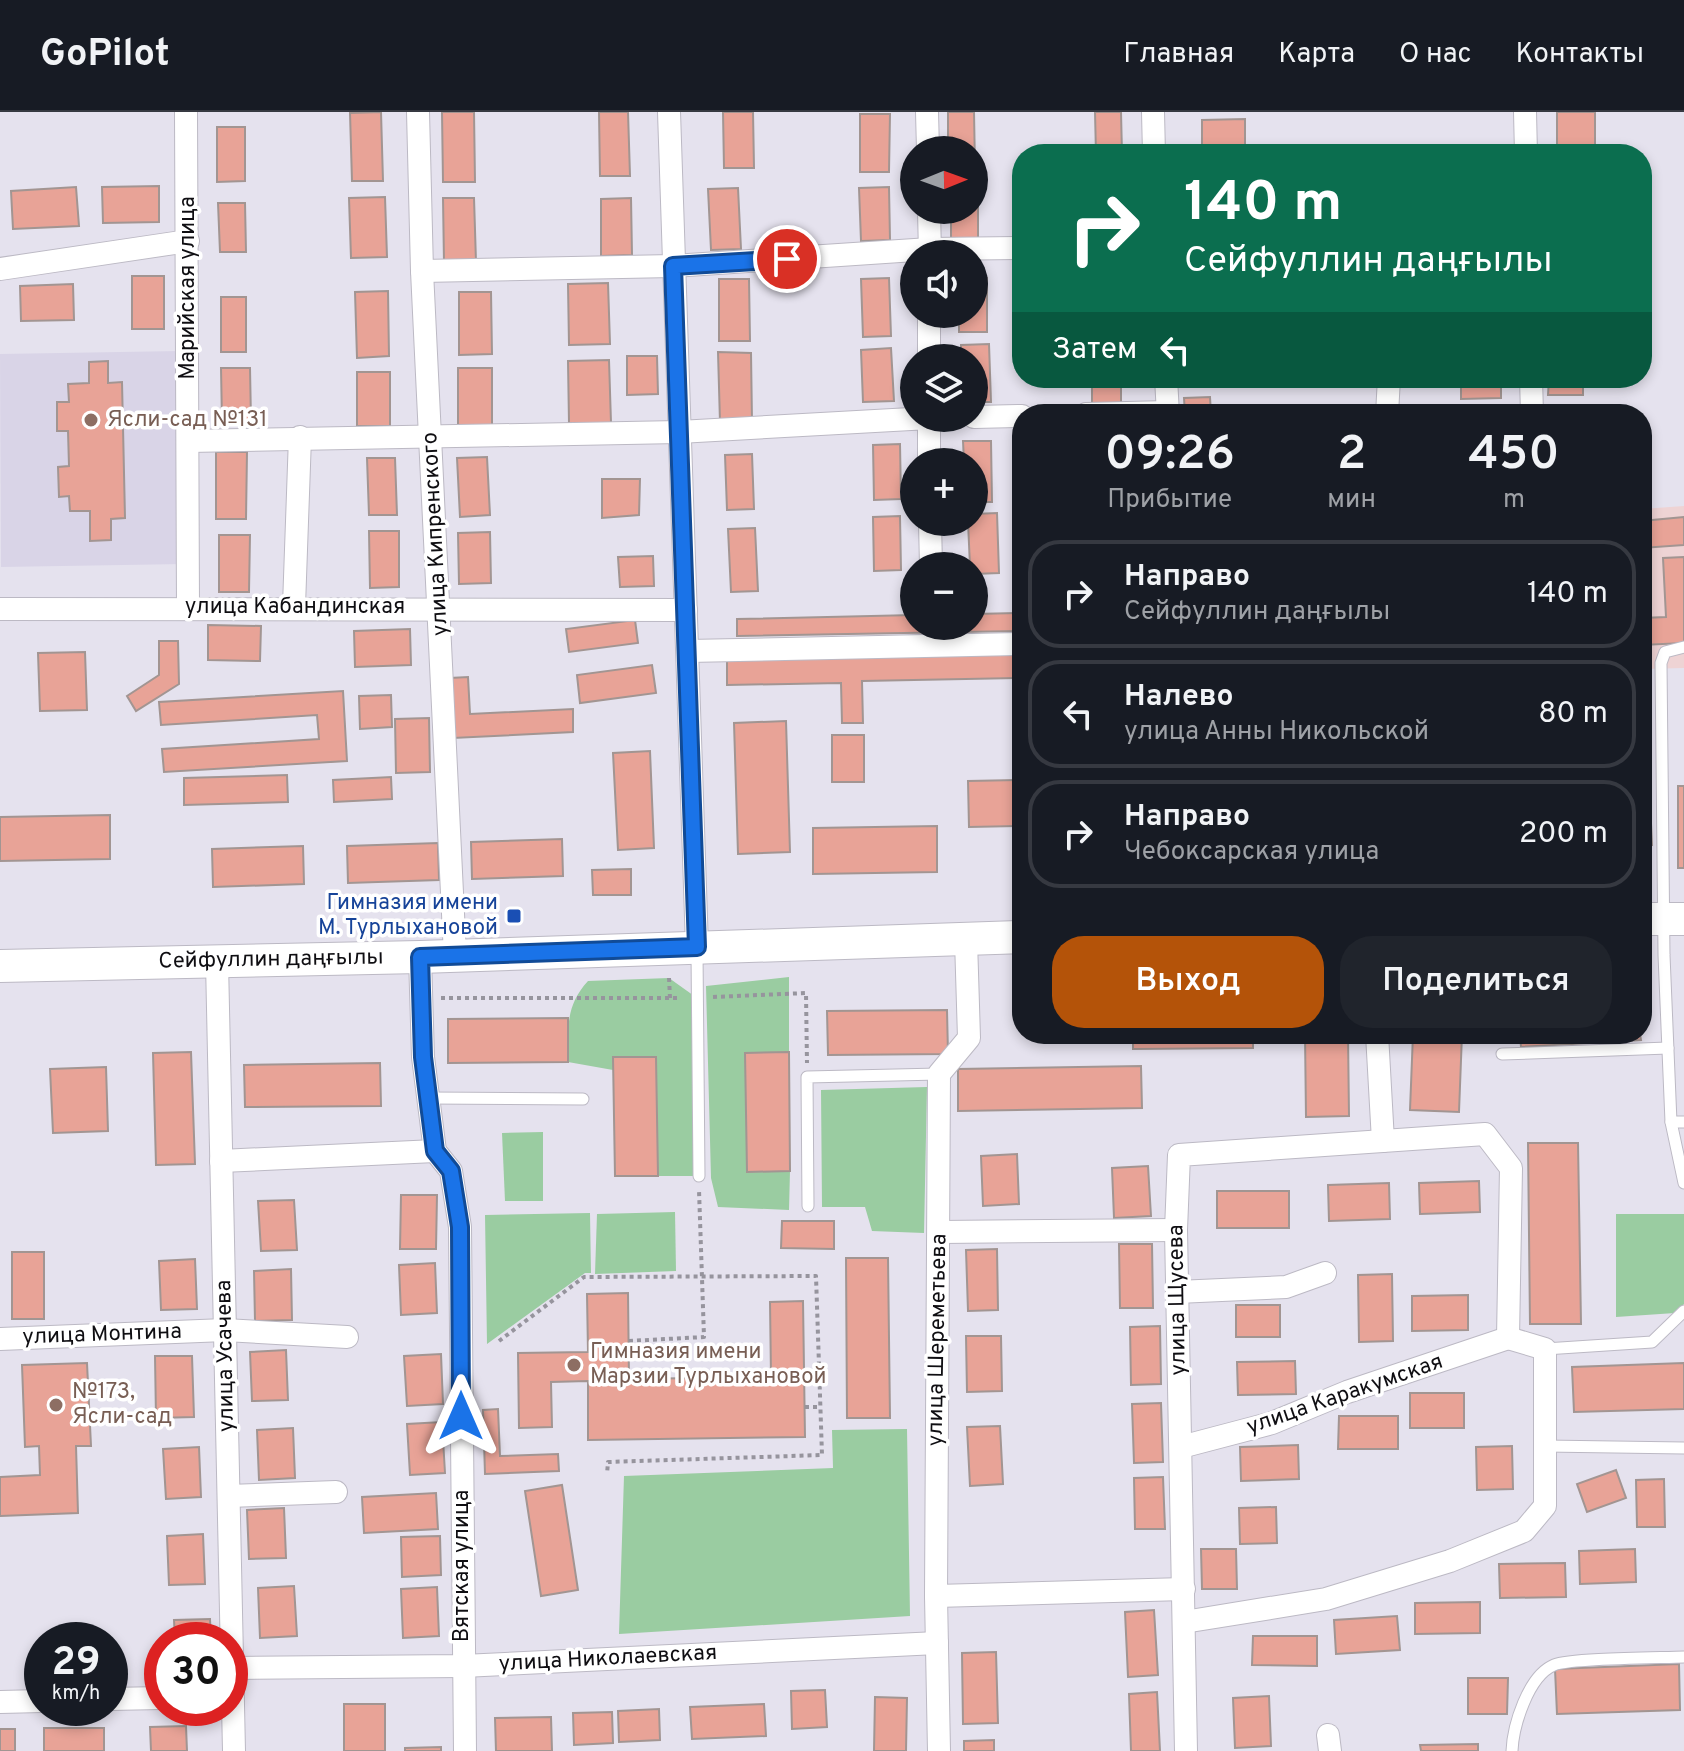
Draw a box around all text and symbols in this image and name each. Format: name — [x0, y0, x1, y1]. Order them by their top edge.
text: GoPilot — [40, 31, 170, 80]
text: Главная — [1123, 37, 1234, 73]
text: Карта — [1278, 37, 1355, 73]
text: О нас — [1399, 37, 1472, 73]
text: Контакты — [1516, 37, 1644, 73]
north arrow — [900, 136, 988, 224]
map controls — [900, 136, 988, 640]
text: 140 m — [1184, 170, 1342, 240]
icon: right — [1052, 176, 1156, 280]
street label: Марийская улица — [175, 196, 202, 380]
pin — [753, 225, 821, 293]
icon: arrive — [765, 237, 809, 281]
text: Сейфуллин даңғылы — [1184, 239, 1552, 285]
button: sound — [900, 240, 988, 328]
icon: left — [1153, 328, 1197, 372]
text: Затем — [1052, 332, 1137, 369]
button: layers — [900, 344, 988, 432]
place label: Ясли-сад №131 — [107, 407, 267, 434]
marker: Ясли-сад №131 — [82, 411, 100, 429]
text: 09:26 — [1104, 426, 1235, 486]
text: 2 — [1337, 426, 1366, 486]
text: 450 — [1468, 426, 1560, 486]
street label: улица Кипренского — [417, 431, 455, 637]
button: + — [900, 448, 988, 536]
text: Прибытие — [1107, 484, 1232, 517]
text: мин — [1327, 484, 1376, 517]
text: m — [1503, 484, 1525, 517]
button: − — [900, 552, 988, 640]
text: Направо — [1124, 559, 1250, 596]
icon: right — [1056, 572, 1100, 616]
text: 140 m — [1527, 576, 1608, 613]
street label: улица Кабандинская — [185, 594, 405, 621]
text: Сейфуллин даңғылы — [1124, 596, 1390, 629]
text: Налево — [1124, 679, 1233, 716]
icon: left — [1056, 692, 1100, 736]
text: 80 m — [1538, 696, 1608, 733]
text: улица Анны Никольской — [1124, 716, 1429, 749]
text: Направо — [1124, 799, 1250, 836]
icon: right — [1056, 812, 1100, 856]
text: 200 m — [1519, 816, 1608, 853]
text: Чебоксарская улица — [1124, 836, 1379, 869]
place label: Гимназия имени М. Турлыхановой — [318, 890, 498, 942]
marker: Гимназия имени М. Турлыхановой — [505, 907, 523, 925]
button: Выход — [1052, 936, 1324, 1028]
button: Поделиться — [1340, 936, 1612, 1028]
street label: Сейфуллин даңғылы — [158, 945, 384, 975]
street label: улица Щусева — [1163, 1224, 1193, 1376]
street label: улица Шереметьева — [923, 1233, 953, 1447]
street label: улица Усачева — [211, 1280, 241, 1432]
street label: улица Монтина — [22, 1319, 182, 1351]
place label: Гимназия имени Марзии Турлыхановой — [590, 1339, 826, 1391]
street label: улица Каракумская — [1243, 1349, 1447, 1441]
marker: Гимназия имени Марзии Турлыхановой — [565, 1356, 583, 1374]
position arrow — [419, 1374, 503, 1458]
place label: №173, Ясли-сад — [72, 1379, 172, 1431]
marker: №173, Ясли-сад — [47, 1396, 65, 1414]
street label: Вятская улица — [449, 1490, 476, 1642]
speed limit sign: 30 — [144, 1622, 248, 1726]
text: 29 — [51, 1639, 101, 1689]
street label: улица Николаевская — [498, 1640, 718, 1678]
text: km/h — [52, 1681, 100, 1707]

